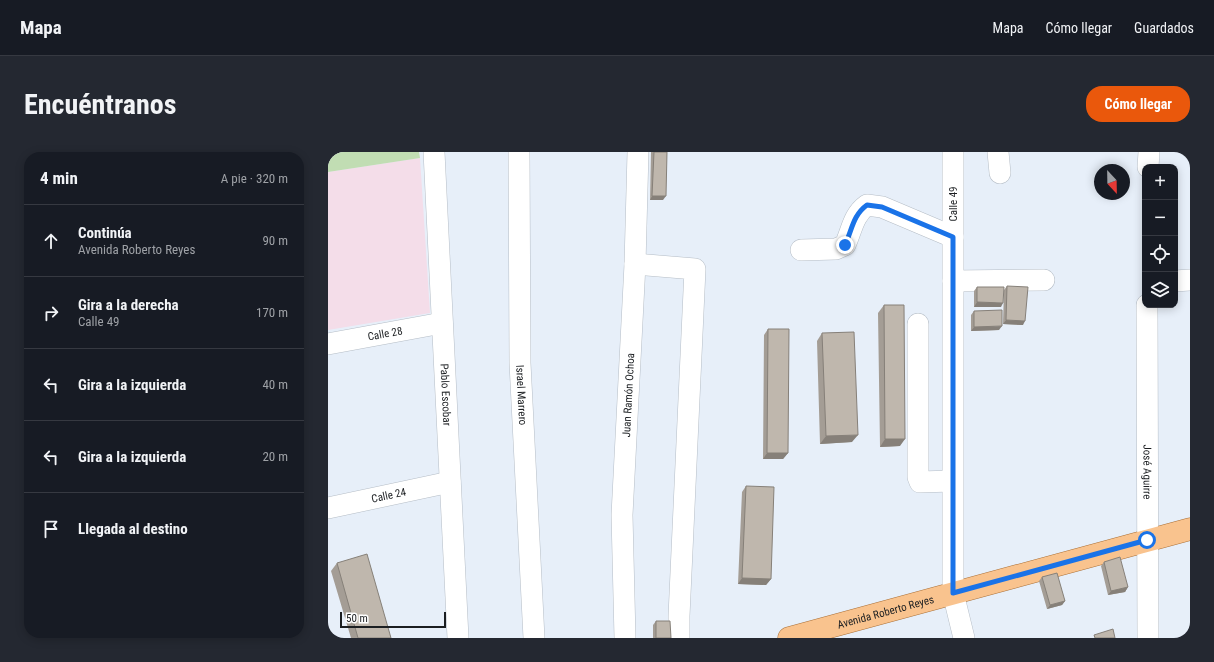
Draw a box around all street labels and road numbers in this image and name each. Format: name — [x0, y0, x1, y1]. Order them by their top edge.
street label: Calle 49 — [947, 186, 960, 222]
street label: Calle 28 — [367, 324, 404, 343]
street label: Juan Ramón Ochoa — [620, 353, 637, 438]
street label: Pablo Escobar — [438, 363, 454, 427]
street label: Israel Marrero — [514, 364, 530, 426]
street label: José Aguirre — [1141, 444, 1154, 500]
street label: Calle 24 — [370, 485, 408, 505]
street label: Avenida Roberto Reyes — [836, 592, 935, 631]

